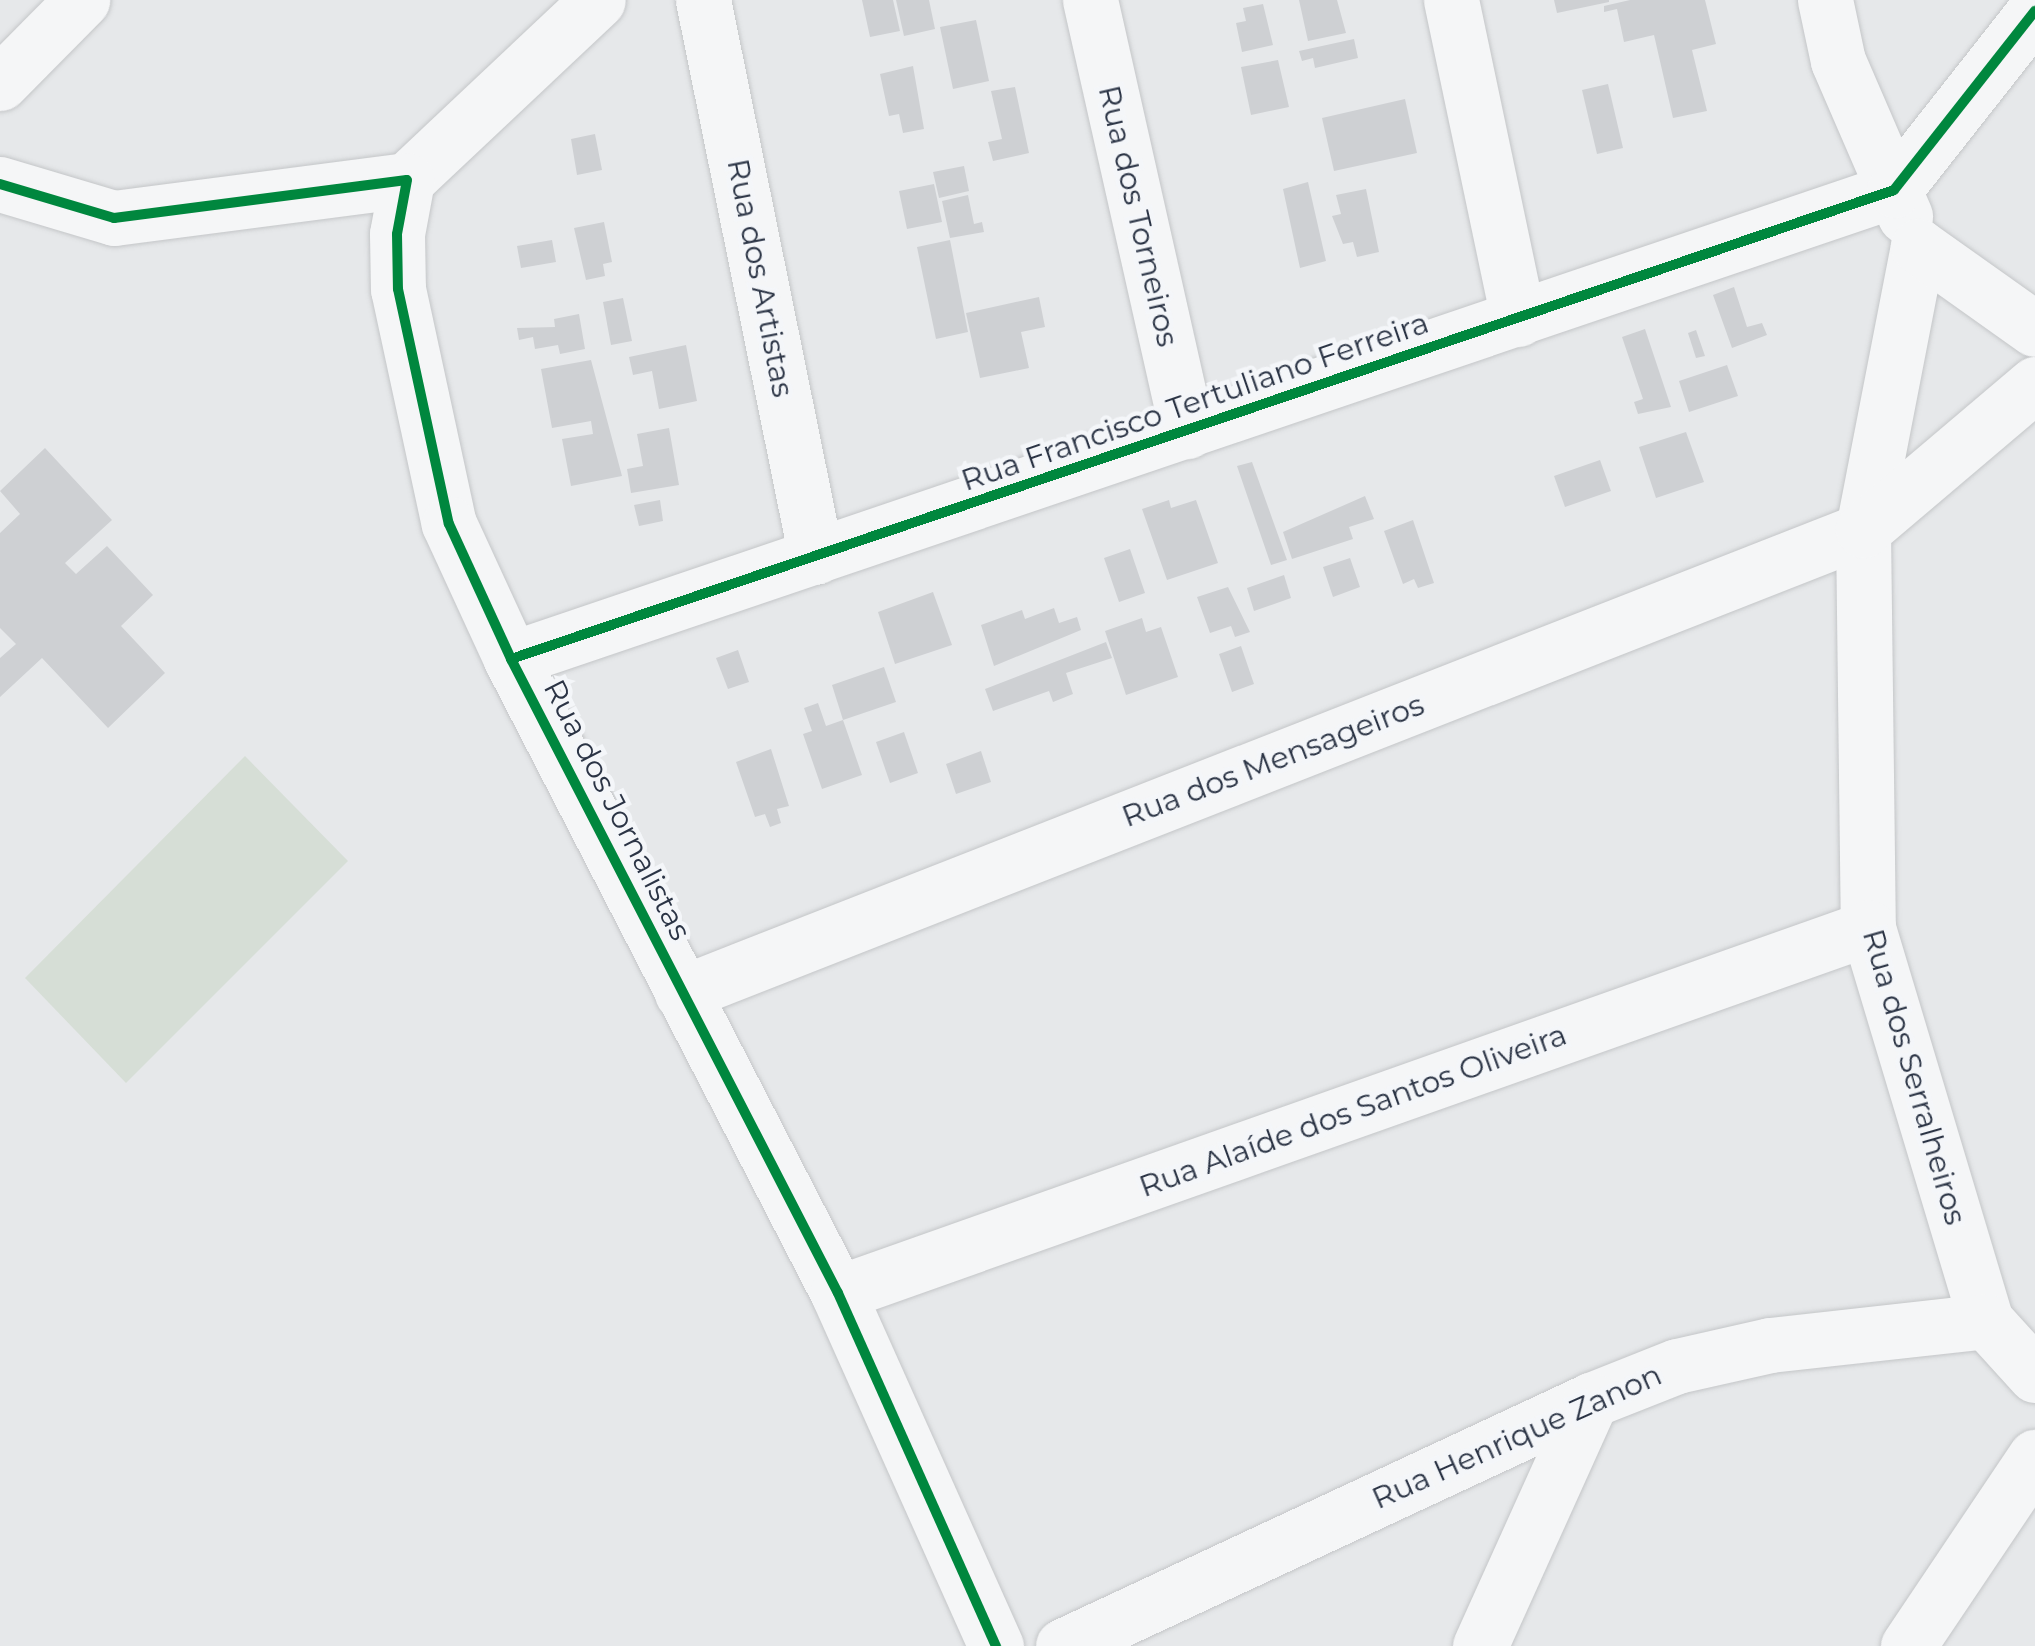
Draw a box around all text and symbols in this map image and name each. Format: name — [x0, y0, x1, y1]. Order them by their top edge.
street label: Rua dos Torneiros — [1090, 82, 1186, 350]
street label: Rua dos Artistas — [719, 156, 801, 400]
street label: Rua Francisco Tertuliano Ferreira — [957, 305, 1433, 499]
street label: Rua dos Jornalistas — [536, 674, 698, 946]
street label: Rua dos Mensageiros — [1117, 687, 1429, 835]
street label: Rua dos Serralheiros — [1855, 925, 1973, 1229]
street label: Rua Alaíde dos Santos Oliveira — [1135, 1017, 1571, 1205]
street label: Rua Henrique Zanon — [1367, 1357, 1667, 1517]

